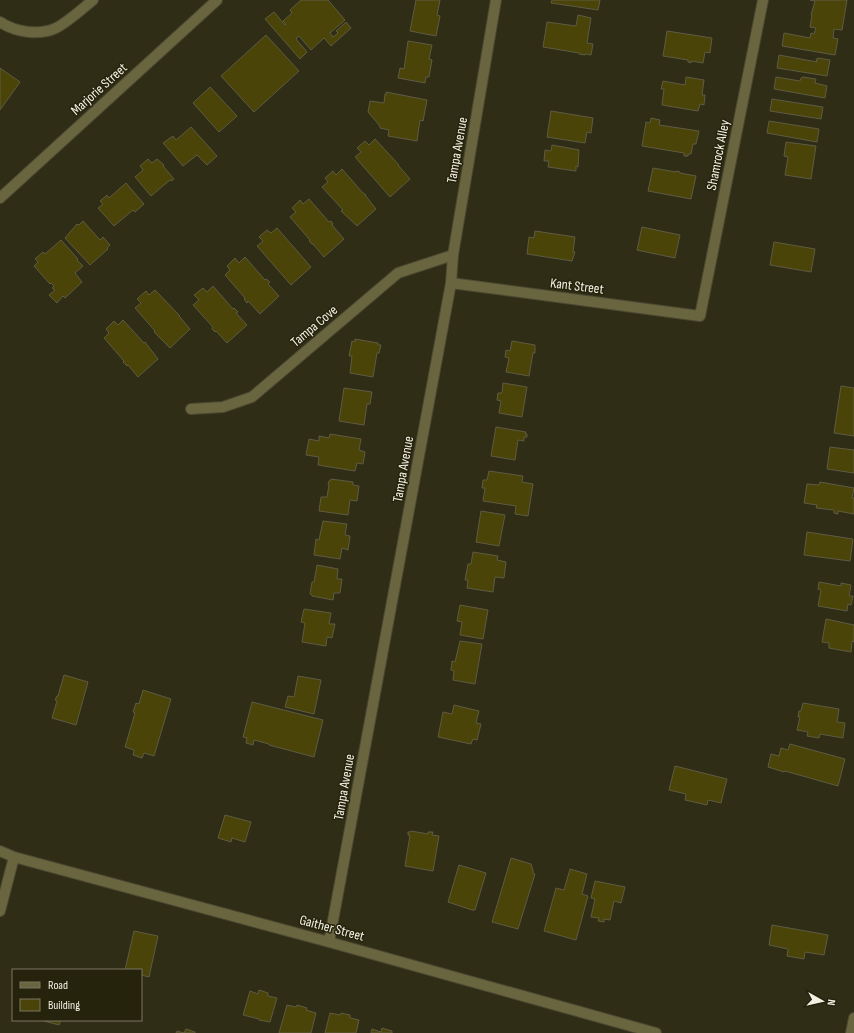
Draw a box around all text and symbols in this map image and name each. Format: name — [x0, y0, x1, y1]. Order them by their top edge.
street label: Marjorie Street — [67, 59, 131, 119]
street label: Tampa Avenue — [443, 116, 471, 184]
street label: Shamrock Alley — [703, 118, 733, 192]
street label: Kant Street — [549, 274, 605, 298]
street label: Tampa Cove — [287, 302, 341, 350]
street label: Tampa Avenue — [389, 435, 417, 503]
street label: Tampa Avenue — [330, 753, 358, 821]
street label: Gaither Street — [298, 911, 366, 945]
legend — [12, 969, 142, 1021]
text: Road — [48, 978, 68, 993]
north arrow — [802, 981, 842, 1021]
text: Building — [48, 998, 80, 1013]
text: N — [825, 999, 838, 1006]

